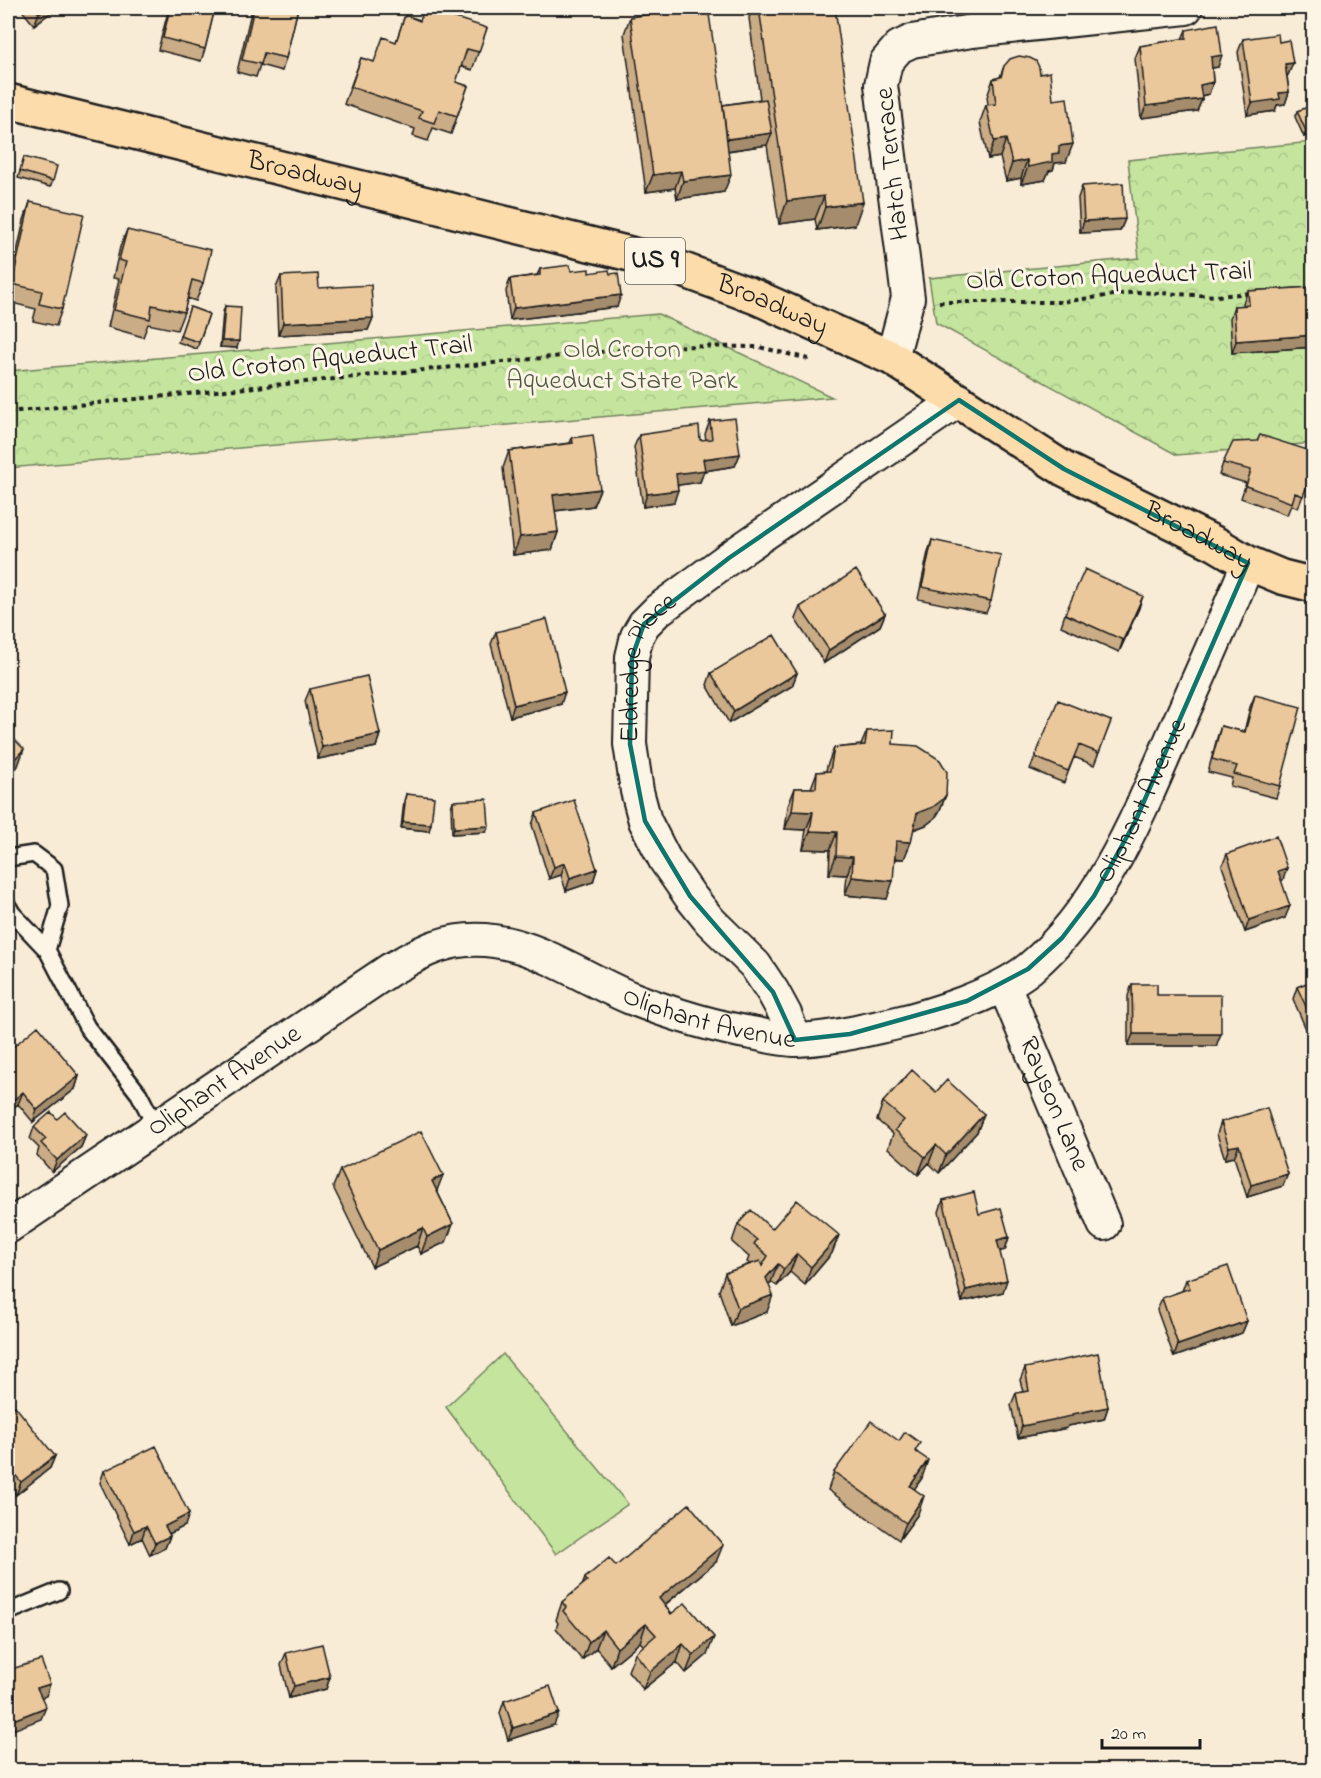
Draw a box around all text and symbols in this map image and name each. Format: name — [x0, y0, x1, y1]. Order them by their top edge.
street label: Hatch Terrace — [865, 85, 920, 243]
street label: Broadway — [242, 141, 367, 207]
road number: US 9 — [625, 238, 685, 284]
street label: Old Croton Aqueduct Trail — [965, 253, 1253, 301]
street label: Broadway — [710, 264, 834, 346]
street label: Old Croton Aqueduct Trail — [186, 326, 474, 394]
park label: Old Croton Aqueduct State Park — [506, 331, 738, 401]
street label: Broadway — [1137, 492, 1260, 581]
street label: Eldredge Place — [611, 582, 686, 743]
street label: Oliphant Avenue — [1086, 712, 1198, 891]
street label: Oliphant Avenue — [616, 977, 798, 1060]
street label: Oliphant Avenue — [140, 1015, 310, 1147]
street label: Rayson Lane — [1008, 1031, 1100, 1178]
scale bar — [1102, 1712, 1200, 1750]
text: 20 m — [1111, 1722, 1146, 1748]

